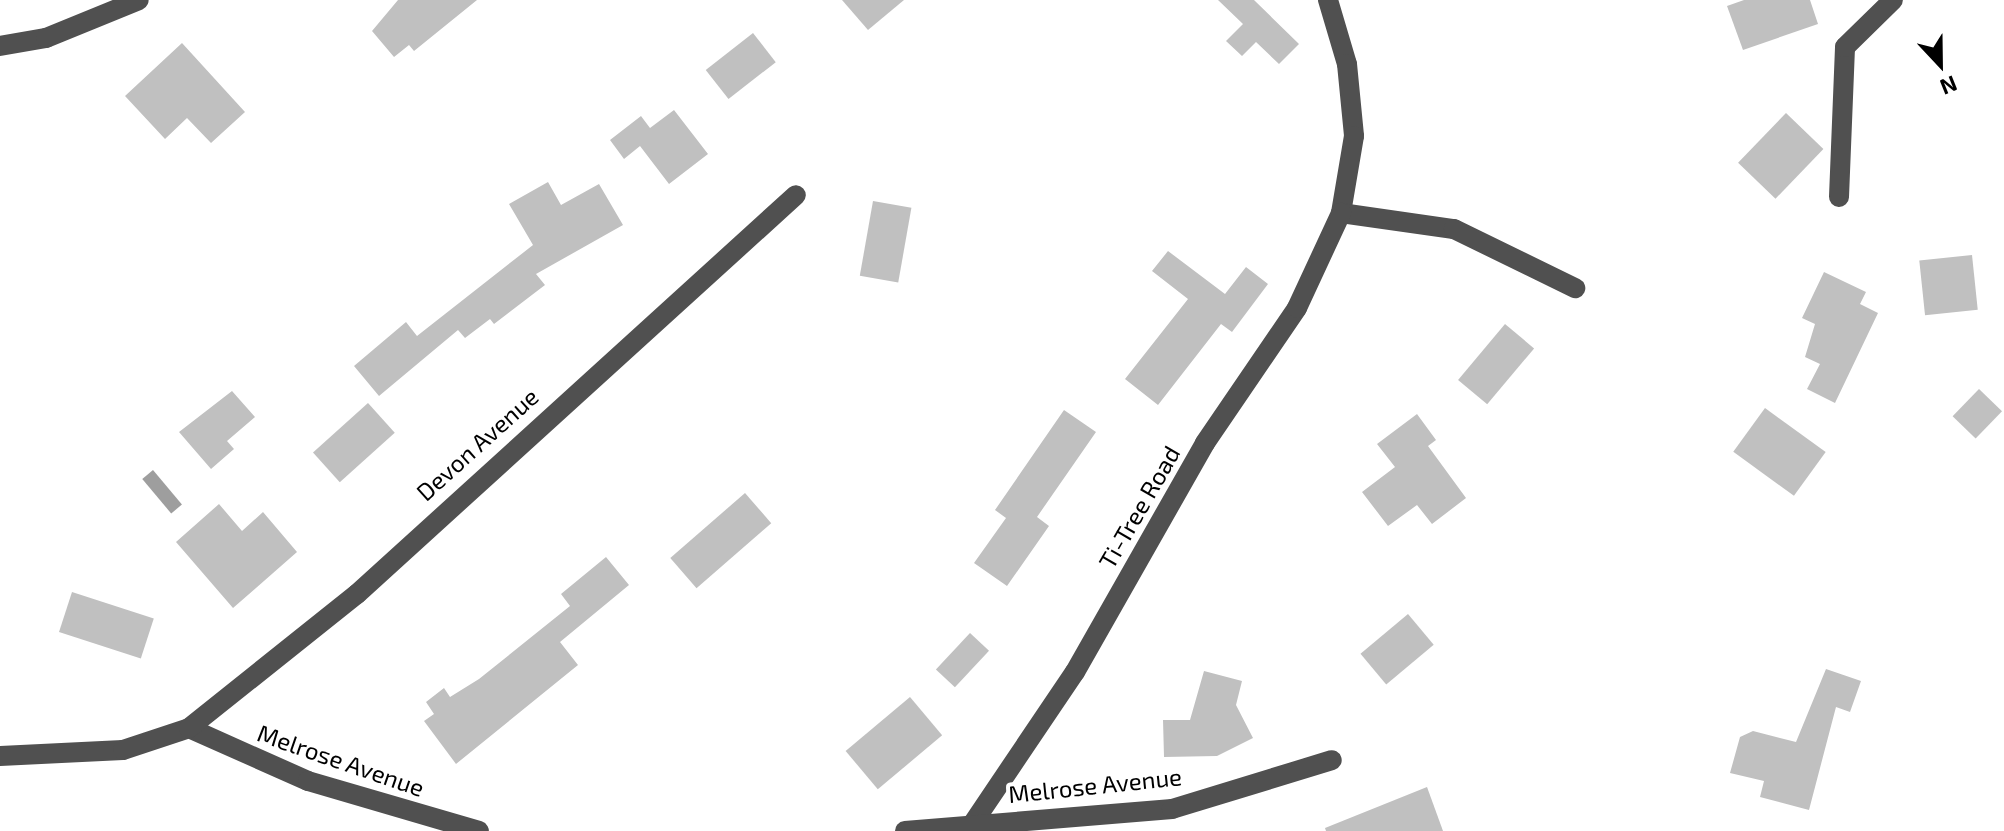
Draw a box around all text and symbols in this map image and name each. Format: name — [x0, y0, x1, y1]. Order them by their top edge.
north arrow — [1900, 24, 1980, 104]
text: N — [1937, 71, 1961, 101]
street label: Devon Avenue — [410, 382, 544, 506]
street label: Ti-Tree Road — [1092, 441, 1186, 573]
street label: Melrose Avenue — [254, 718, 428, 802]
street label: Melrose Avenue — [1007, 762, 1183, 808]

